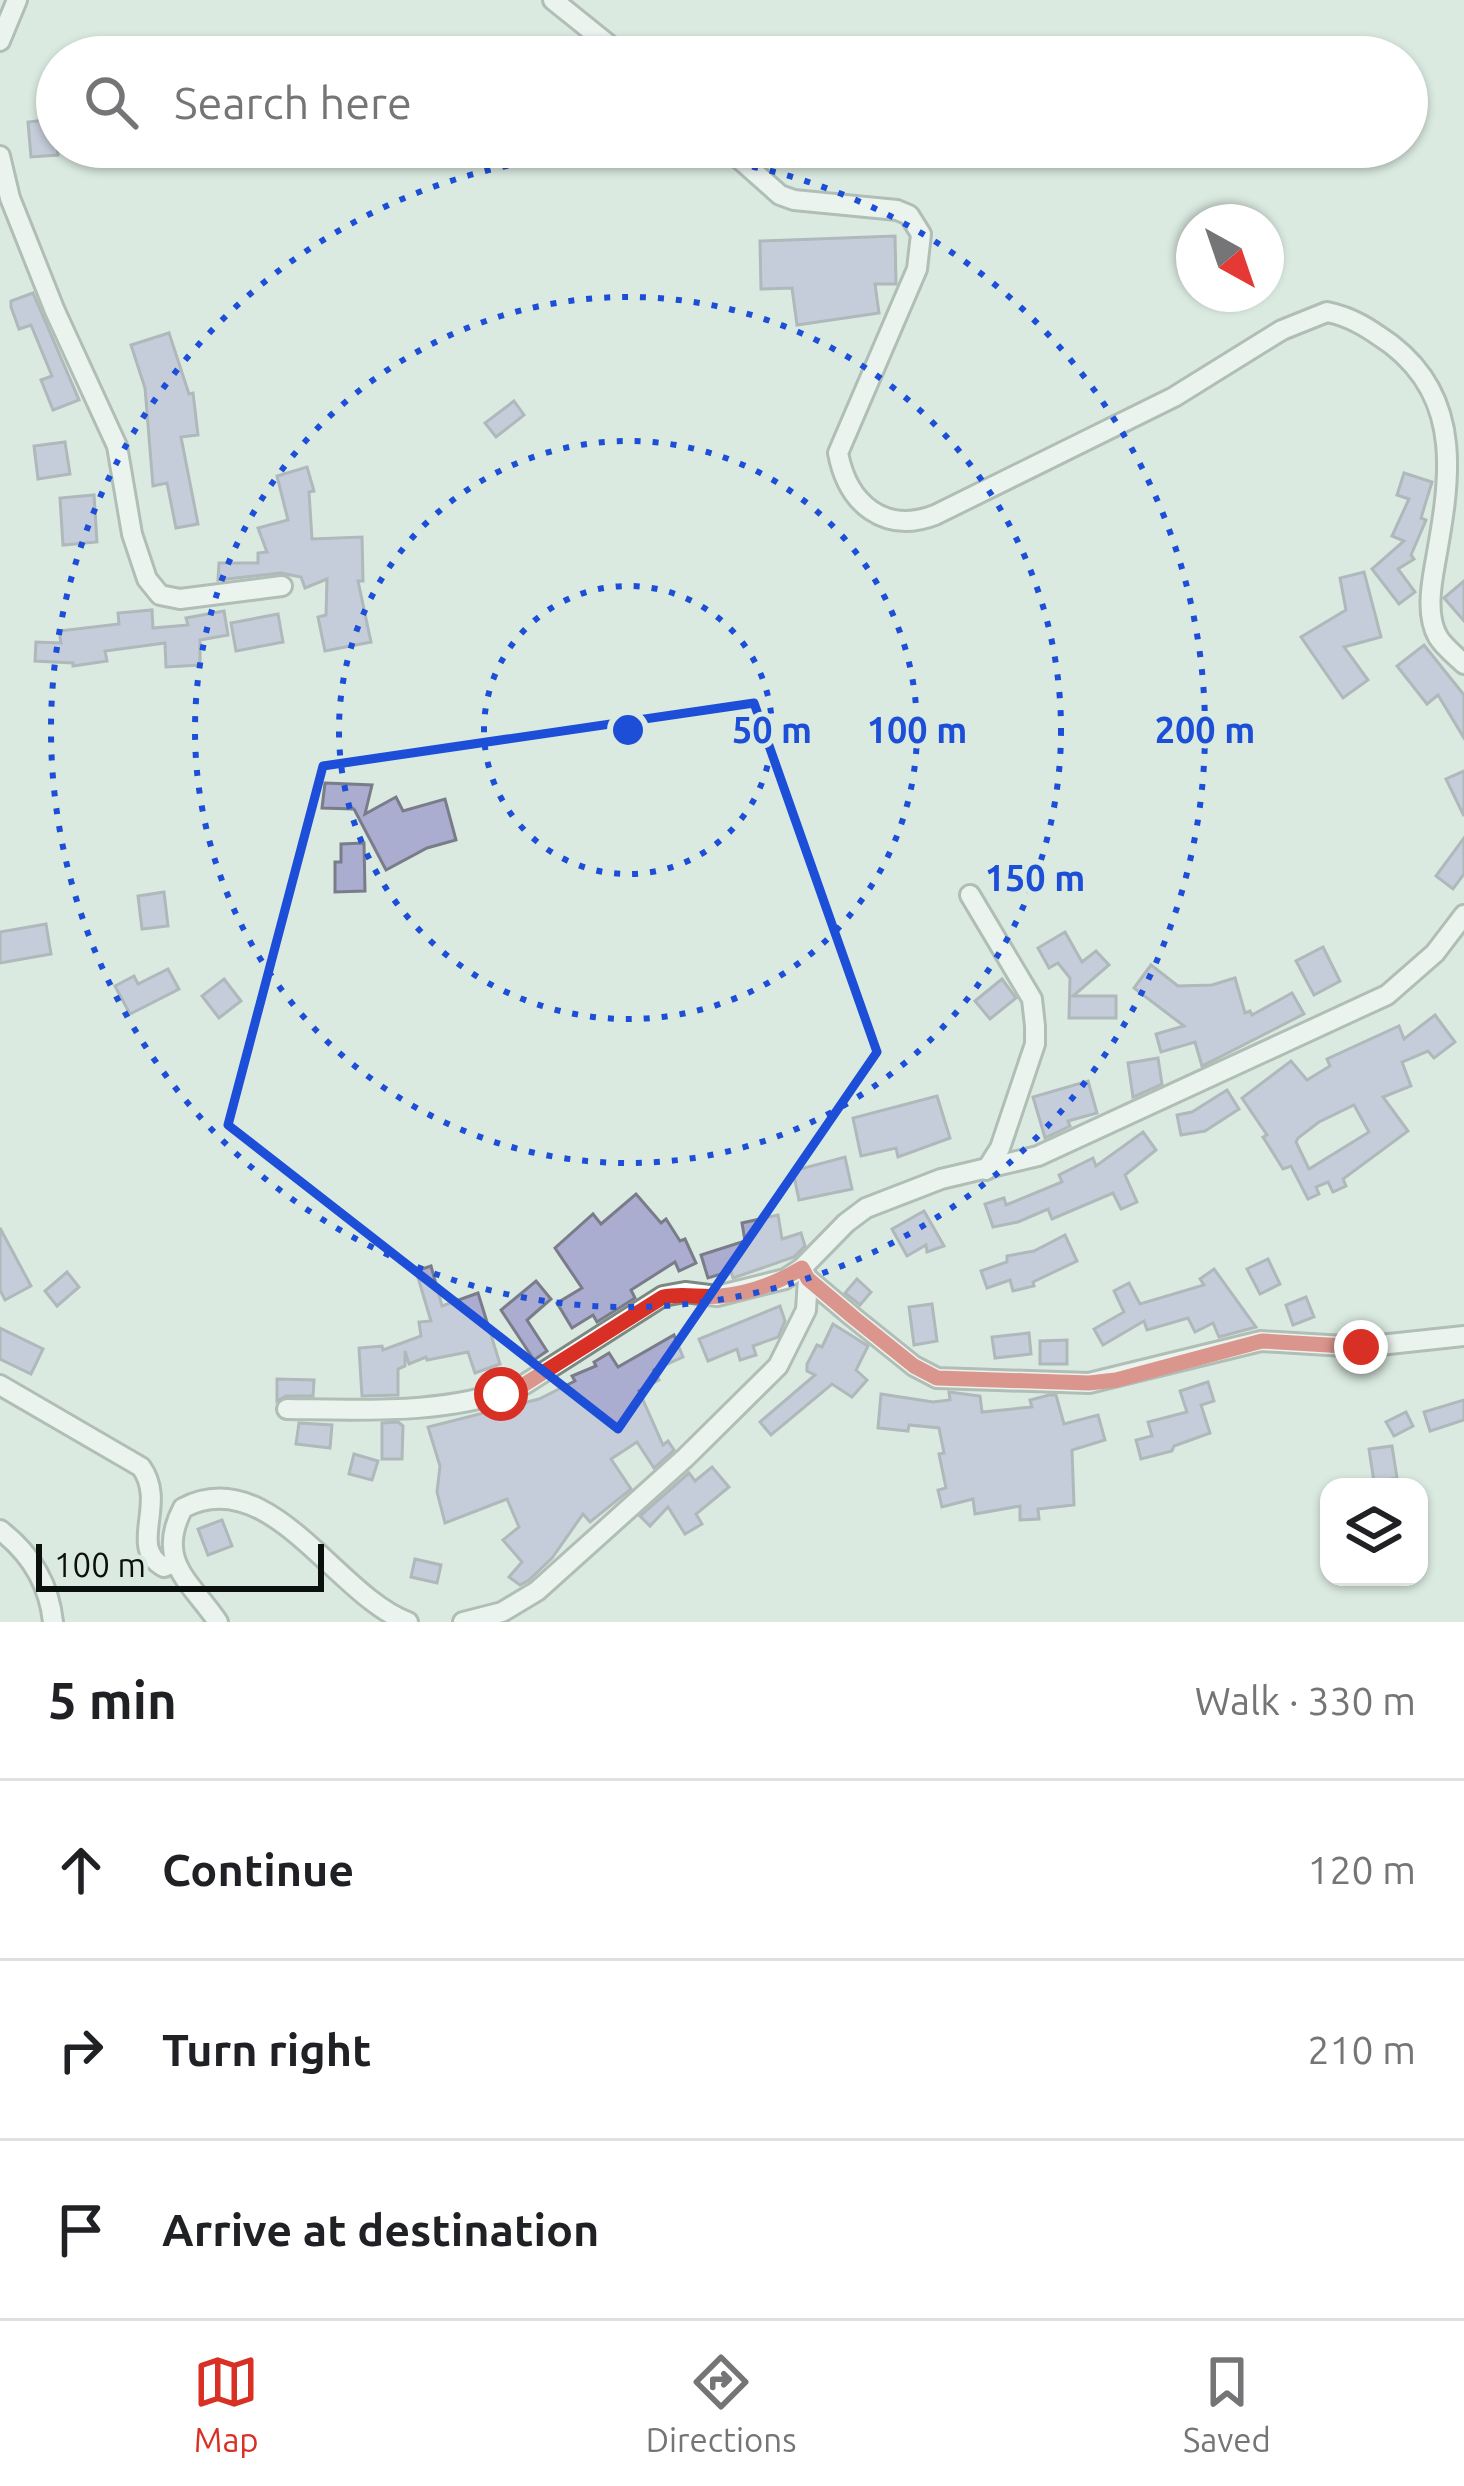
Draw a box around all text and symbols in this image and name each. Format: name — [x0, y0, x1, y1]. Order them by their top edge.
search box — [36, 36, 1428, 168]
icon: search — [78, 69, 144, 135]
text: Search here — [174, 77, 412, 128]
north arrow — [1176, 204, 1284, 312]
centre of rings — [607, 709, 649, 751]
text: 50 m — [732, 709, 812, 750]
text: 100 m — [867, 709, 967, 750]
text: 200 m — [1155, 709, 1255, 750]
text: 150 m — [985, 857, 1085, 898]
route end — [1334, 1320, 1388, 1374]
route start — [474, 1367, 528, 1421]
map controls — [1320, 1478, 1428, 1586]
button: layers — [1320, 1478, 1428, 1586]
scale bar — [36, 1538, 324, 1591]
text: 100 m — [54, 1546, 146, 1583]
text: 5 min — [48, 1671, 177, 1729]
text: Walk · 330 m — [1195, 1679, 1416, 1722]
icon: ahead — [48, 1837, 114, 1903]
text: Continue — [162, 1844, 354, 1895]
text: 120 m — [1307, 1848, 1416, 1891]
icon: right — [48, 2017, 114, 2083]
text: Turn right — [162, 2024, 371, 2075]
text: 210 m — [1307, 2028, 1416, 2071]
icon: arrive — [48, 2197, 114, 2263]
text: Arrive at destination — [162, 2204, 599, 2255]
tab: Map — [193, 2349, 259, 2458]
tab: Directions — [646, 2349, 796, 2458]
tab: Saved — [1183, 2349, 1271, 2458]

